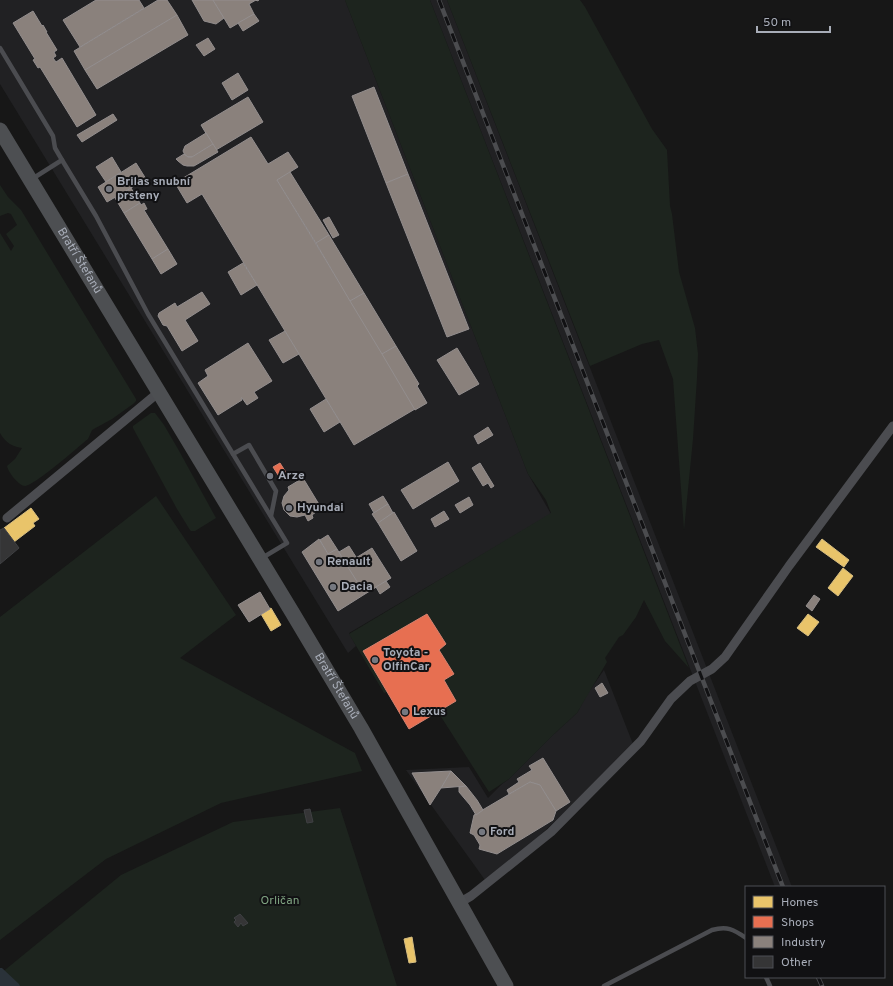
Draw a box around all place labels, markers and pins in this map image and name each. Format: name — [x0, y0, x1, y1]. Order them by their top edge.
place label: Brilas snubní prsteny — [117, 174, 192, 204]
marker: Brilas snubní prsteny — [104, 184, 114, 194]
place label: Arze — [278, 468, 305, 484]
marker: Arze — [265, 471, 275, 481]
place label: Hyundai — [297, 500, 344, 516]
marker: Hyundai — [284, 503, 294, 513]
place label: Renault — [327, 554, 371, 570]
marker: Renault — [314, 557, 324, 567]
place label: Dacia — [341, 579, 373, 595]
marker: Dacia — [328, 582, 338, 592]
place label: Toyota - OlfinCar — [383, 645, 429, 675]
marker: Toyota - OlfinCar — [370, 655, 380, 665]
place label: Lexus — [413, 704, 446, 720]
marker: Lexus — [400, 707, 410, 717]
place label: Ford — [490, 824, 514, 840]
marker: Ford — [477, 827, 487, 837]

